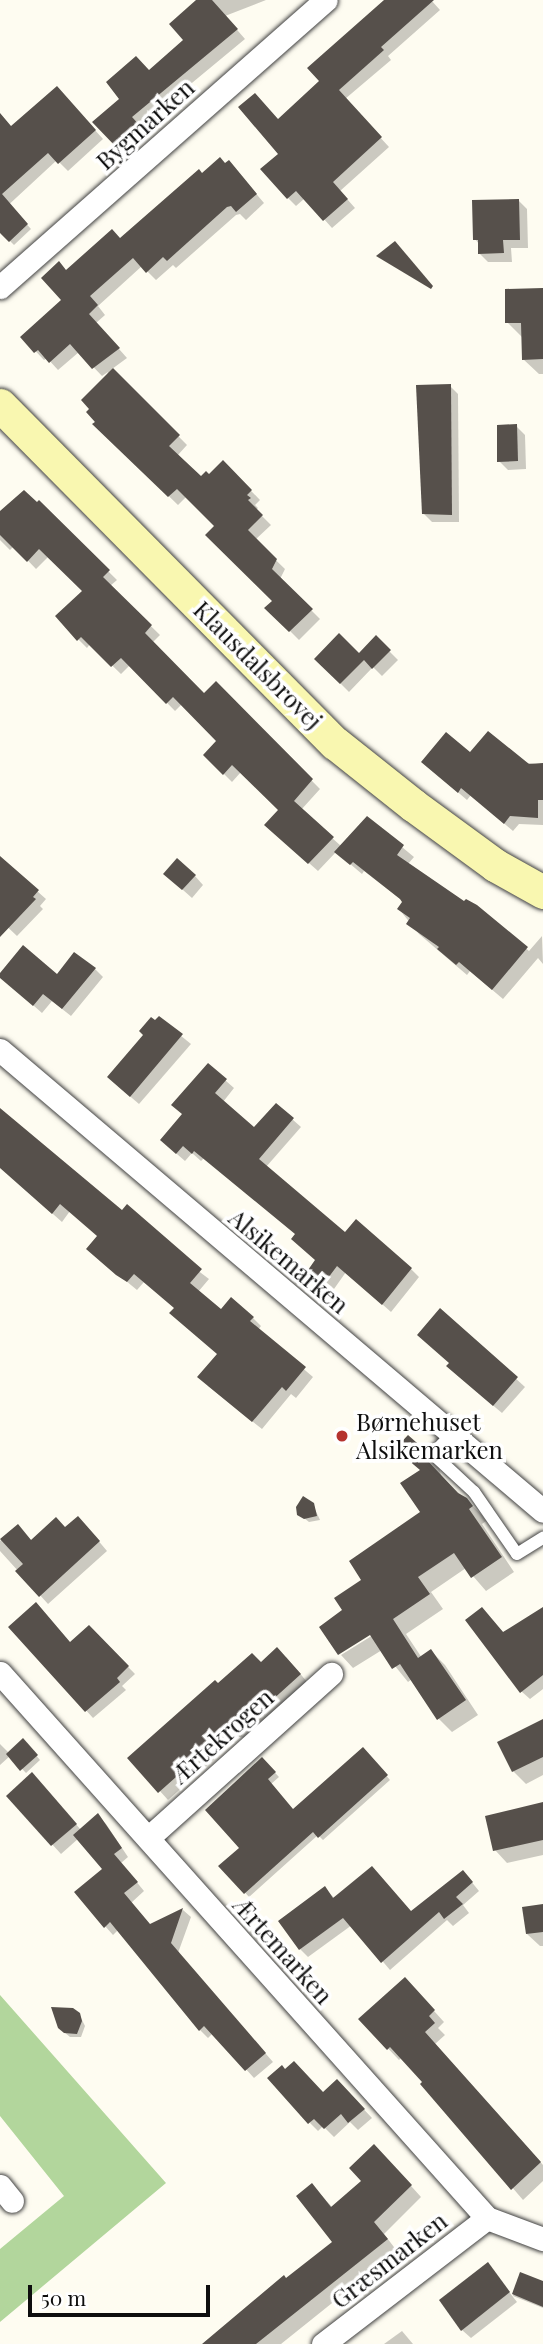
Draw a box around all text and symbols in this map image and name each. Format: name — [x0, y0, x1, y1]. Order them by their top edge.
street label: Bygmarken — [90, 73, 200, 175]
street label: Klausdalsbrovej — [188, 595, 328, 735]
street label: Alsikemarken — [223, 1203, 355, 1319]
place label: Børnehuset Alsikemarken — [356, 1408, 503, 1464]
marker: Børnehuset Alsikemarken — [334, 1428, 350, 1444]
street label: Ærtekrogen — [165, 1683, 279, 1789]
street label: Ærtemarken — [227, 1890, 339, 2010]
street label: Græsmarken — [326, 2206, 452, 2314]
scale bar — [32, 2270, 214, 2314]
text: 50 m — [41, 2283, 86, 2311]

